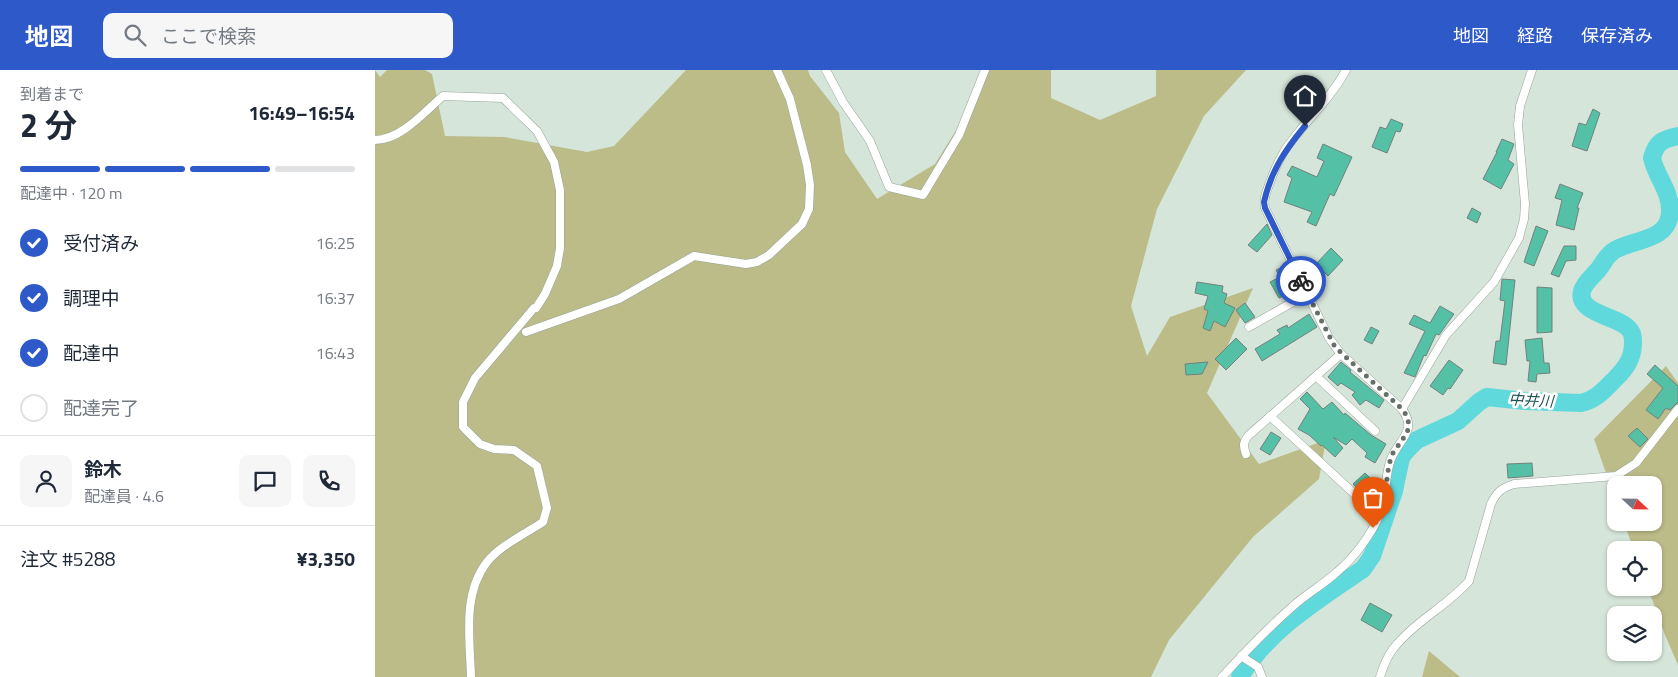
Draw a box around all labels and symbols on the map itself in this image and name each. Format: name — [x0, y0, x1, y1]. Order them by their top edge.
pin — [1284, 75, 1326, 126]
courier — [1276, 256, 1326, 306]
water label: 中井川 — [1508, 387, 1556, 413]
north arrow — [1607, 476, 1663, 531]
pin — [1352, 477, 1394, 528]

